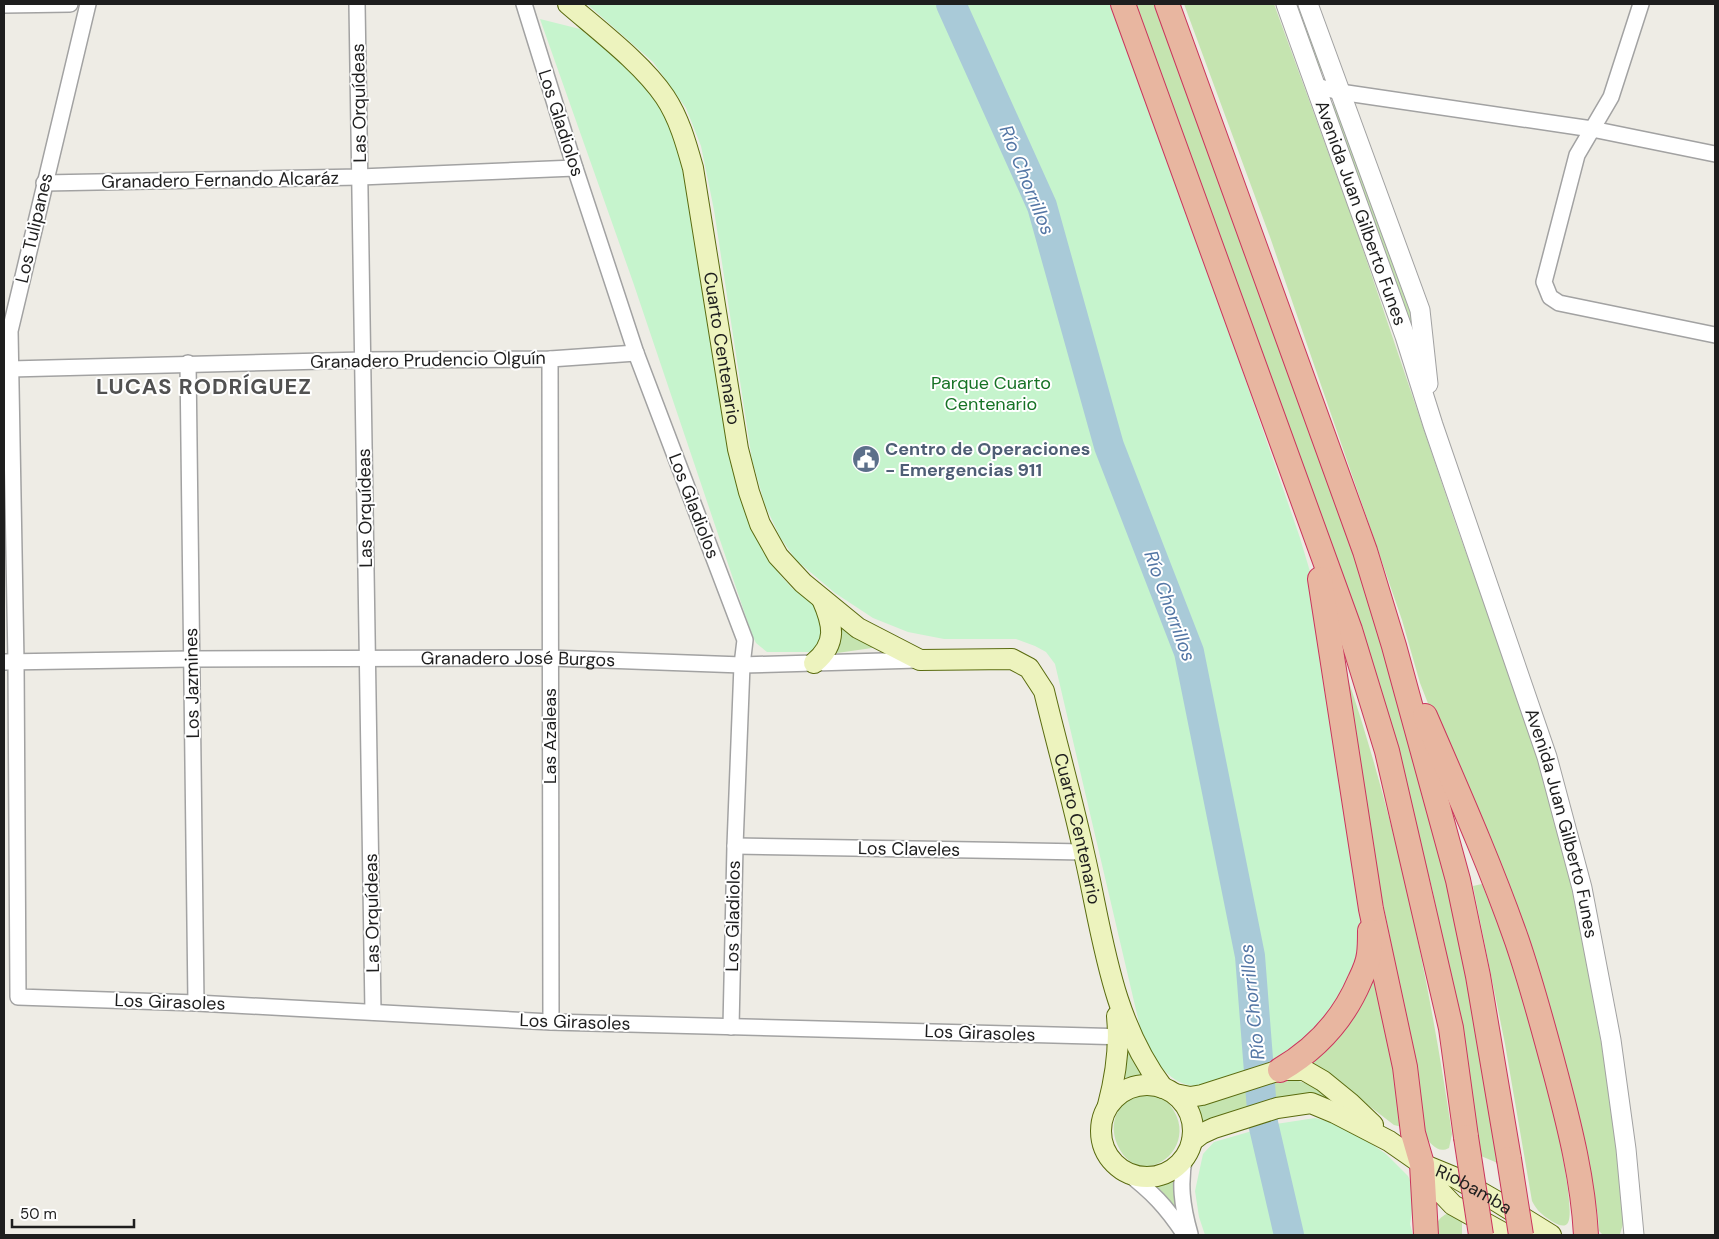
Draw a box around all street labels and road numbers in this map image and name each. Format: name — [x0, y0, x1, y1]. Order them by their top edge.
street label: Las Orquídeas — [346, 43, 372, 163]
street label: Los Gladiolos — [532, 66, 590, 180]
street label: Avenida Juan Gilberto Funes — [1310, 97, 1412, 329]
street label: Granadero Fernando Alcaráz — [101, 166, 339, 194]
street label: Los Tulipanes — [10, 171, 58, 285]
street label: Cuarto Centenario — [698, 270, 746, 426]
street label: Granadero Prudencio Olguín — [310, 346, 546, 374]
street label: Las Orquídeas — [352, 448, 378, 568]
street label: Los Gladiolos — [663, 450, 725, 562]
street label: Los Jazmines — [179, 627, 205, 739]
street label: Granadero José Burgos — [421, 646, 616, 672]
street label: Las Azaleas — [538, 688, 562, 784]
street label: Avenida Juan Gilberto Funes — [1519, 705, 1603, 940]
street label: Cuarto Centenario — [1048, 751, 1107, 906]
street label: Los Claveles — [858, 836, 960, 862]
street label: Las Orquídeas — [359, 853, 385, 973]
street label: Los Gladiolos — [720, 860, 746, 972]
street label: Los Girasoles — [114, 988, 226, 1016]
street label: Los Girasoles — [519, 1008, 631, 1036]
street label: Los Girasoles — [924, 1019, 1036, 1047]
street label: Riobamba — [1432, 1159, 1517, 1220]

